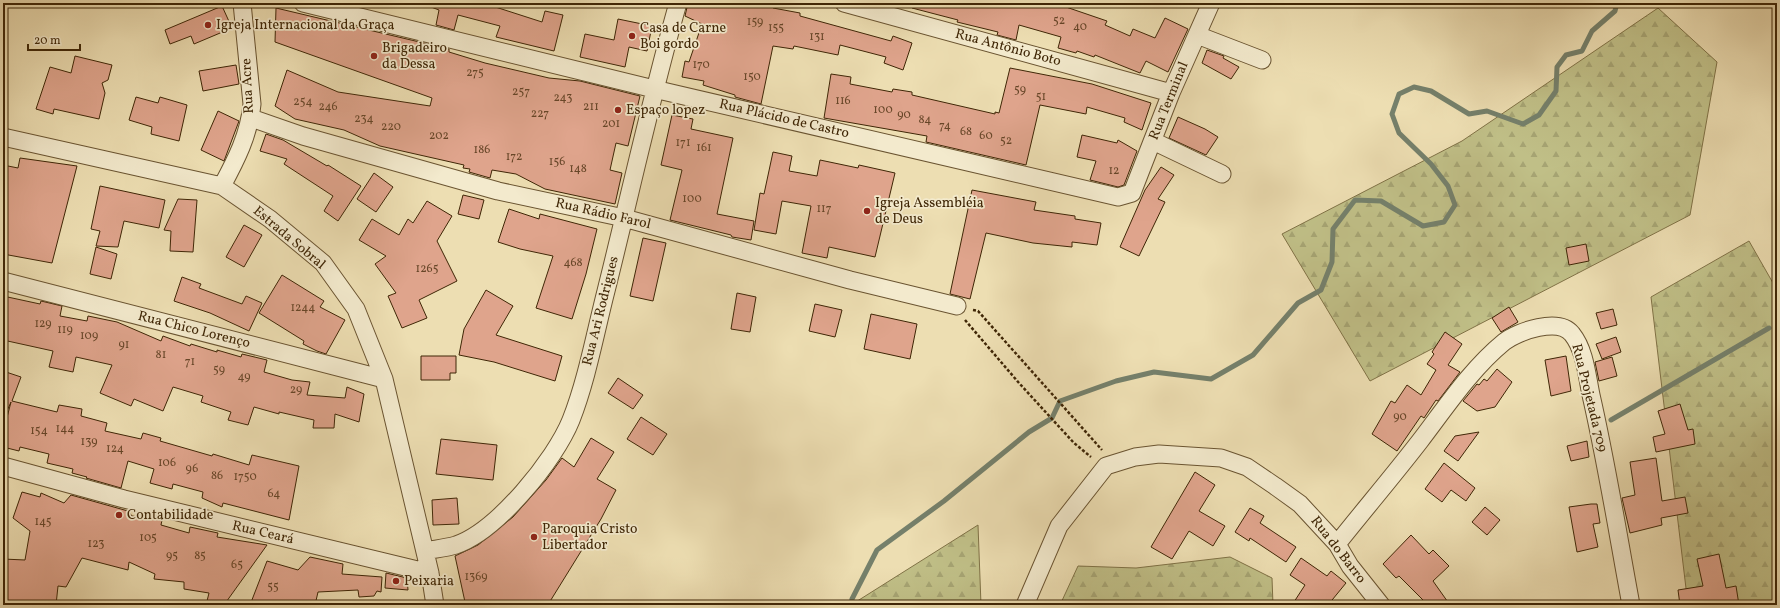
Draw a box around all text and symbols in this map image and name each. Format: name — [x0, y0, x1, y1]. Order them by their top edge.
house number: 52 — [1053, 13, 1065, 29]
house number: 159 — [747, 14, 763, 30]
place label: Igreja Internacional da Graça — [216, 16, 394, 35]
place label: Casa de Carne Boi gordo — [640, 19, 727, 54]
house number: 40 — [1073, 19, 1087, 35]
marker: Igreja Internacional da Graça — [203, 20, 213, 30]
house number: 155 — [768, 20, 784, 36]
street label: Rua Antônio Boto — [953, 25, 1063, 71]
scale bar — [28, 26, 80, 52]
house number: 131 — [809, 29, 825, 45]
marker: Casa de Carne Boi gordo — [627, 31, 637, 41]
text: 20 m — [34, 33, 61, 49]
place label: Brigadeiro da Dessa — [382, 39, 447, 74]
marker: Brigadeiro da Dessa — [369, 51, 379, 61]
street label: Rua Acre — [237, 57, 259, 114]
house number: 170 — [692, 57, 710, 73]
street label: Rua Terminal — [1145, 59, 1193, 143]
house number: 275 — [466, 65, 484, 81]
house number: 150 — [743, 69, 761, 85]
house number: 59 — [1014, 82, 1026, 98]
house number: 257 — [512, 84, 530, 100]
house number: 51 — [1036, 89, 1046, 105]
house number: 243 — [554, 90, 572, 106]
house number: 116 — [835, 93, 851, 109]
house number: 254 — [293, 94, 313, 110]
street label: Rua Plácido de Castro — [717, 95, 851, 143]
house number: 246 — [318, 99, 338, 115]
house number: 211 — [583, 99, 599, 115]
place label: Espaço lopez — [626, 101, 705, 120]
house number: 100 — [873, 102, 893, 118]
marker: Espaço lopez — [613, 105, 623, 115]
house number: 227 — [531, 106, 549, 122]
house number: 90 — [897, 107, 911, 123]
house number: 234 — [354, 111, 374, 127]
house number: 84 — [919, 112, 931, 128]
house number: 201 — [602, 116, 620, 132]
house number: 74 — [939, 118, 951, 134]
house number: 220 — [381, 119, 401, 135]
house number: 68 — [960, 124, 972, 140]
house number: 202 — [429, 128, 449, 144]
house number: 60 — [979, 128, 993, 144]
house number: 52 — [1000, 133, 1012, 149]
house number: 171 — [675, 135, 691, 151]
house number: 161 — [696, 140, 712, 156]
house number: 186 — [474, 142, 490, 158]
house number: 172 — [506, 149, 522, 165]
house number: 156 — [549, 154, 565, 170]
house number: 148 — [569, 161, 587, 177]
house number: 12 — [1108, 163, 1120, 179]
house number: 100 — [682, 191, 702, 207]
street label: Rua Rádio Farol — [553, 194, 653, 234]
place label: Igreja Assembléia de Deus — [875, 194, 984, 229]
house number: 117 — [816, 201, 832, 217]
street label: Estrada Sobral — [249, 202, 329, 274]
marker: Igreja Assembléia de Deus — [862, 206, 872, 216]
street label: Rua Ari Rodrigues — [578, 254, 624, 368]
house number: 468 — [563, 255, 583, 271]
house number: 1265 — [416, 261, 439, 277]
house number: 1244 — [290, 300, 316, 316]
street label: Rua Chico Lorenço — [136, 307, 252, 353]
house number: 129 — [34, 316, 52, 332]
house number: 119 — [57, 322, 73, 338]
house number: 109 — [80, 328, 98, 344]
house number: 91 — [119, 337, 129, 353]
street label: Rua Projetada 709 — [1566, 342, 1612, 454]
house number: 81 — [156, 347, 166, 363]
house number: 71 — [185, 354, 195, 370]
house number: 59 — [213, 362, 225, 378]
house number: 49 — [237, 369, 251, 385]
house number: 29 — [290, 382, 302, 398]
house number: 90 — [1393, 409, 1407, 425]
house number: 144 — [56, 421, 74, 437]
house number: 154 — [30, 423, 48, 439]
house number: 139 — [81, 434, 97, 450]
house number: 124 — [106, 441, 124, 457]
house number: 106 — [158, 455, 176, 471]
house number: 96 — [186, 461, 198, 477]
house number: 86 — [211, 468, 223, 484]
house number: 1750 — [233, 469, 257, 485]
house number: 64 — [268, 486, 280, 502]
place label: Contabilidade — [127, 506, 214, 525]
marker: Contabilidade — [114, 510, 124, 520]
street label: Rua do Barro — [1306, 513, 1370, 587]
house number: 145 — [34, 514, 52, 530]
street label: Rua Ceará — [230, 517, 296, 549]
place label: Paroquia Cristo Libertador — [542, 520, 637, 555]
house number: 105 — [139, 530, 157, 546]
marker: Paroquia Cristo Libertador — [529, 532, 539, 542]
house number: 123 — [88, 536, 104, 552]
house number: 95 — [166, 548, 178, 564]
house number: 85 — [194, 548, 206, 564]
house number: 65 — [231, 557, 243, 573]
house number: 1369 — [464, 569, 488, 585]
place label: Peixaria — [404, 572, 454, 591]
marker: Peixaria — [391, 576, 401, 586]
house number: 55 — [267, 579, 279, 595]

